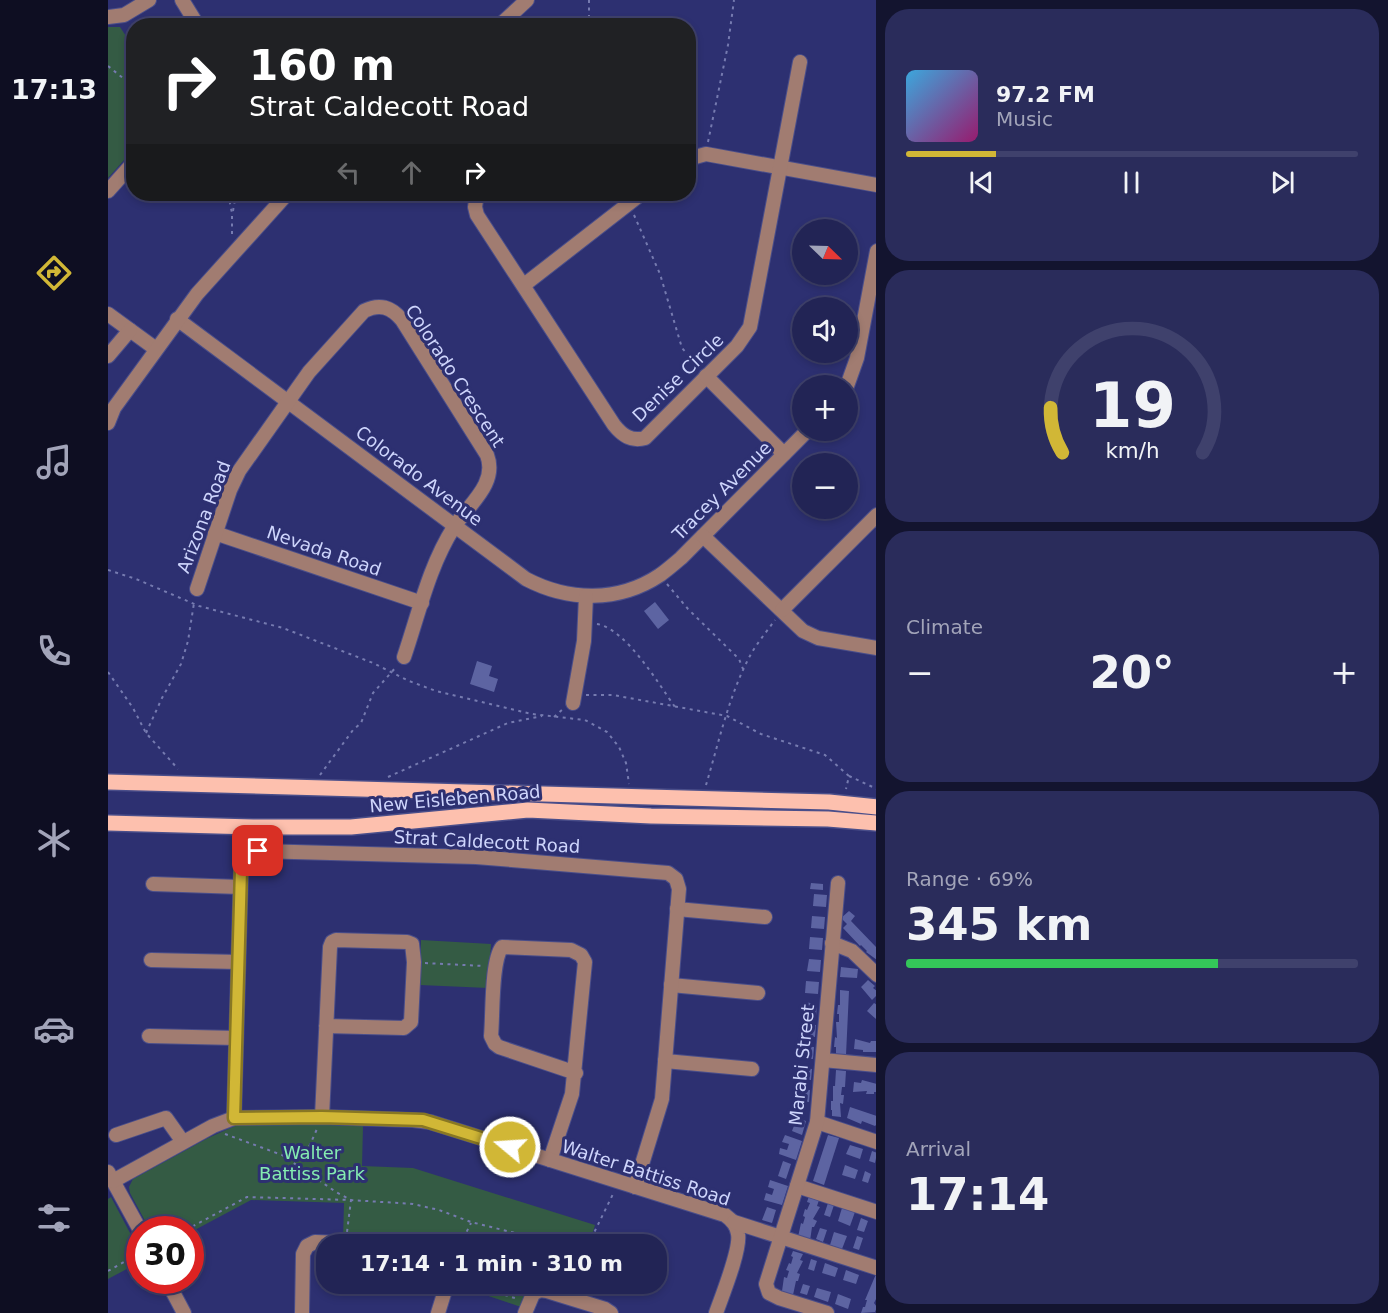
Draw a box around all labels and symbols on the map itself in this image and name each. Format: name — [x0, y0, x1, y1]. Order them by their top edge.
north arrow — [792, 219, 858, 285]
street label: Colorado Crescent — [402, 301, 509, 451]
street label: Denise Circle — [628, 329, 727, 426]
street label: Colorado Avenue — [352, 421, 487, 530]
street label: Tracey Avenue — [667, 437, 775, 545]
street label: Arizona Road — [172, 458, 235, 576]
street label: Nevada Road — [264, 521, 384, 580]
street label: New Eisleben Road — [369, 781, 541, 816]
pin — [232, 825, 283, 876]
street label: Strat Caldecott Road — [393, 826, 581, 857]
street label: Marabi Street — [785, 1003, 818, 1127]
position arrow — [478, 1115, 542, 1179]
street label: Walter Battiss Road — [559, 1135, 733, 1210]
park label: Walter Battiss Park — [259, 1142, 366, 1184]
speed limit sign: 30 — [126, 1216, 204, 1294]

